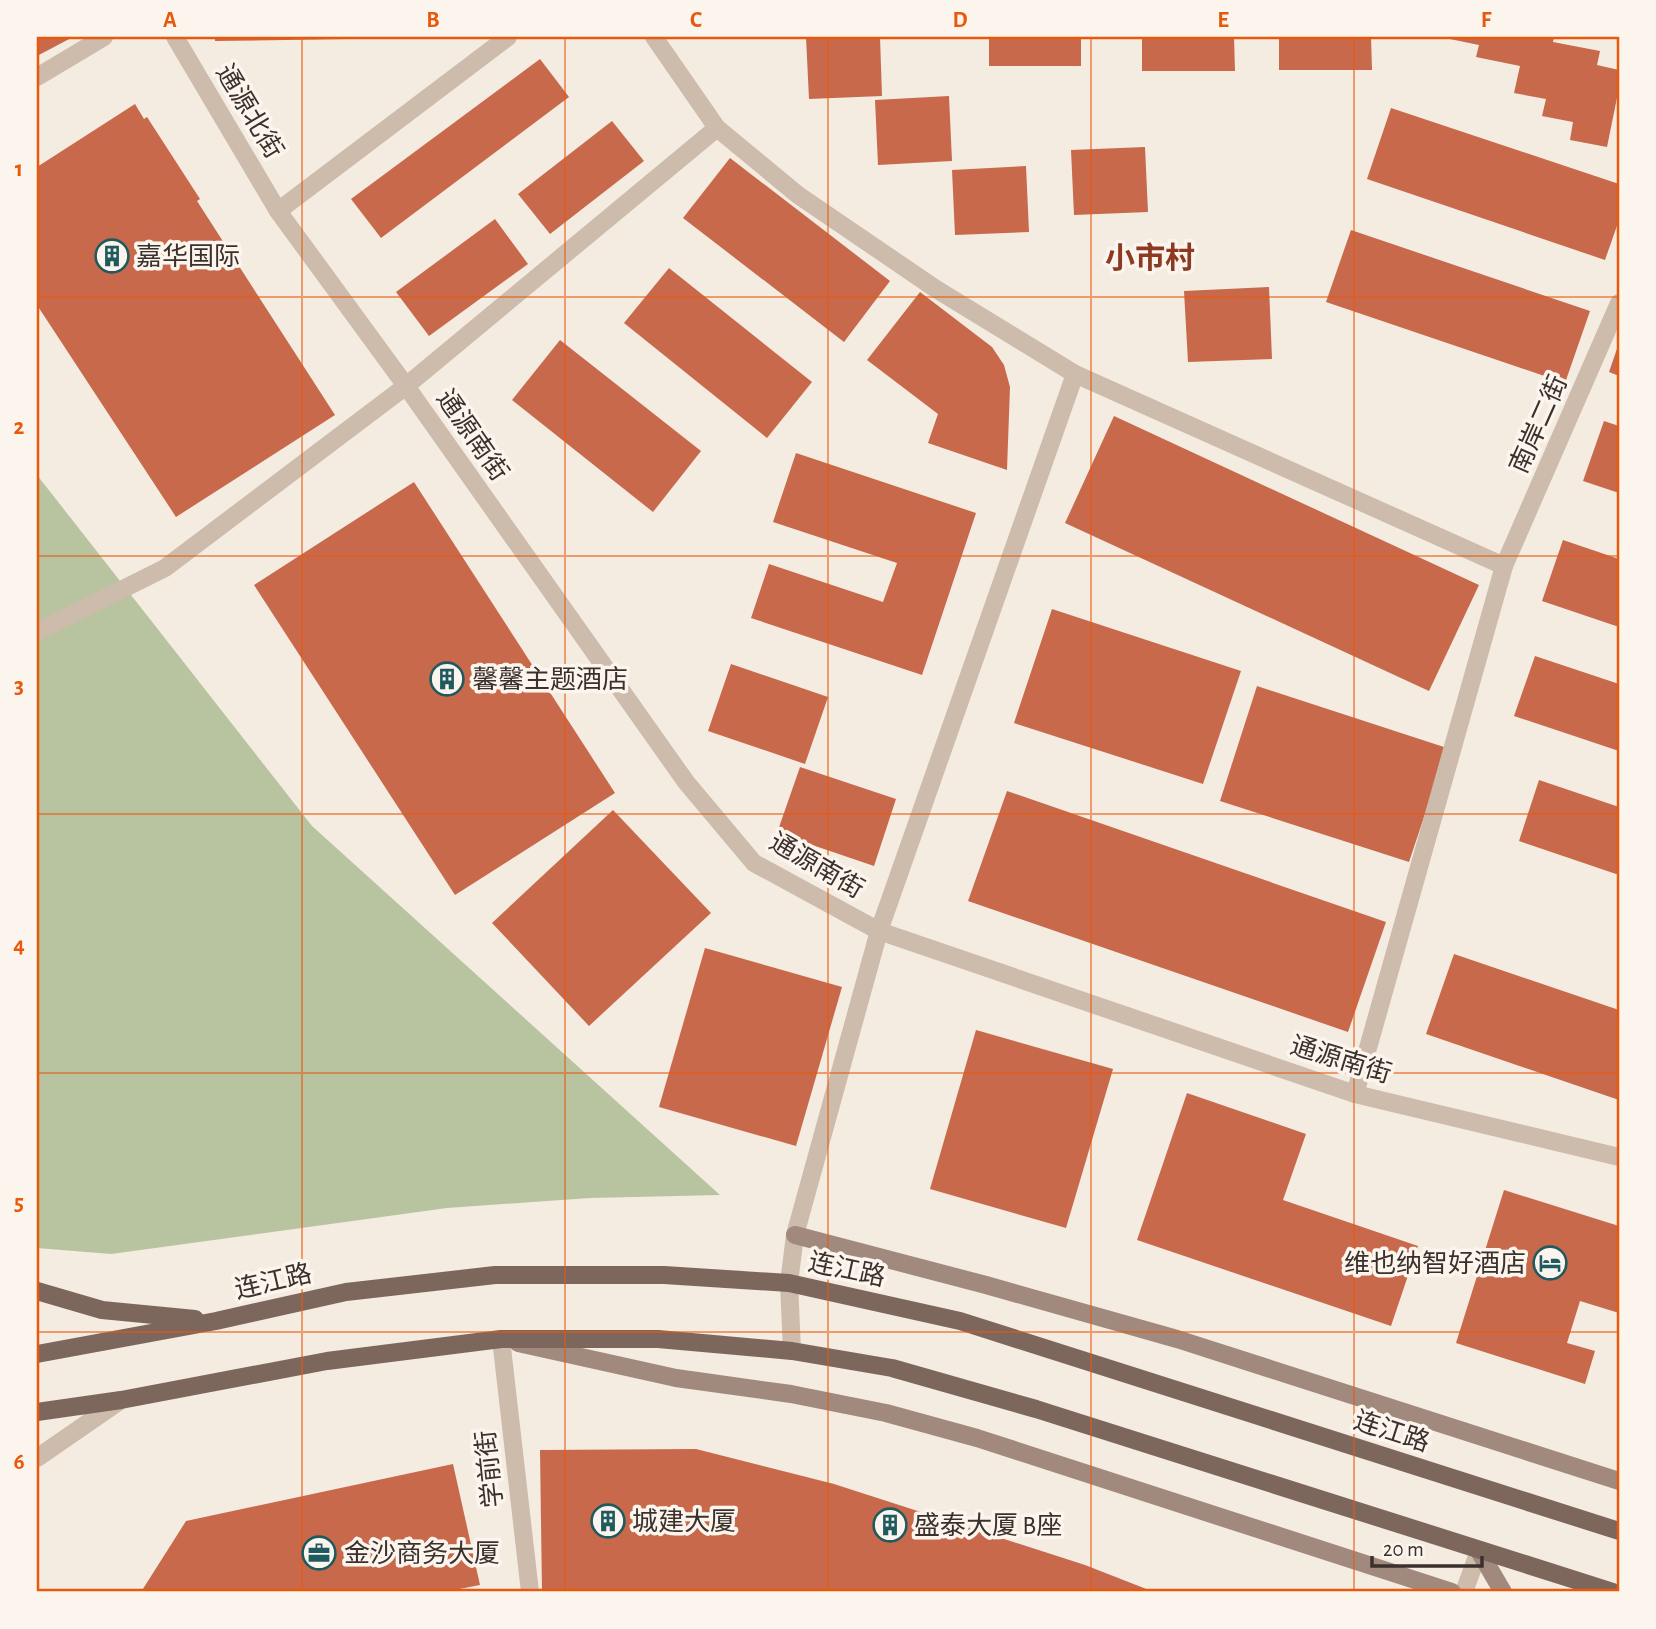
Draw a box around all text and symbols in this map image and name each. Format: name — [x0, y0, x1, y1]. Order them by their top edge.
text: A — [163, 9, 177, 32]
text: B — [426, 9, 440, 32]
text: C — [690, 9, 702, 32]
text: D — [952, 9, 968, 32]
text: E — [1217, 9, 1229, 32]
text: F — [1481, 9, 1492, 32]
street label: 通源北街 — [211, 60, 288, 163]
text: 1 — [15, 158, 23, 181]
building icon: 嘉华国际 — [93, 237, 131, 275]
district label: 小市村 — [1105, 242, 1195, 274]
place label: 嘉华国际 — [136, 243, 240, 270]
street label: 南岸二街 — [1504, 371, 1572, 477]
street label: 通源南街 — [432, 385, 513, 486]
text: 2 — [14, 416, 25, 439]
building icon: 馨馨主题酒店 — [428, 660, 466, 698]
place label: 馨馨主题酒店 — [472, 666, 628, 693]
text: 3 — [14, 675, 24, 698]
street label: 通源南街 — [765, 828, 869, 903]
text: 4 — [13, 934, 25, 957]
street label: 通源南街 — [1287, 1031, 1395, 1088]
text: 5 — [14, 1192, 24, 1215]
hotel icon: 维也纳智好酒店 — [1531, 1244, 1569, 1282]
street label: 连江路 — [806, 1248, 888, 1291]
place label: 维也纳智好酒店 — [1344, 1249, 1526, 1277]
street label: 连江路 — [232, 1260, 314, 1303]
street label: 连江路 — [1351, 1407, 1433, 1456]
street label: 学前街 — [471, 1429, 507, 1509]
text: 6 — [13, 1451, 25, 1474]
building icon: 城建大厦 — [589, 1502, 627, 1540]
building icon: 盛泰大厦 B座 — [871, 1506, 909, 1544]
place label: 城建大厦 — [632, 1508, 736, 1535]
place label: 盛泰大厦 B座 — [914, 1512, 1062, 1539]
scale bar — [1372, 1524, 1483, 1568]
office icon: 金沙商务大厦 — [300, 1534, 338, 1572]
text: 20 m — [1383, 1539, 1424, 1560]
place label: 金沙商务大厦 — [344, 1540, 500, 1567]

